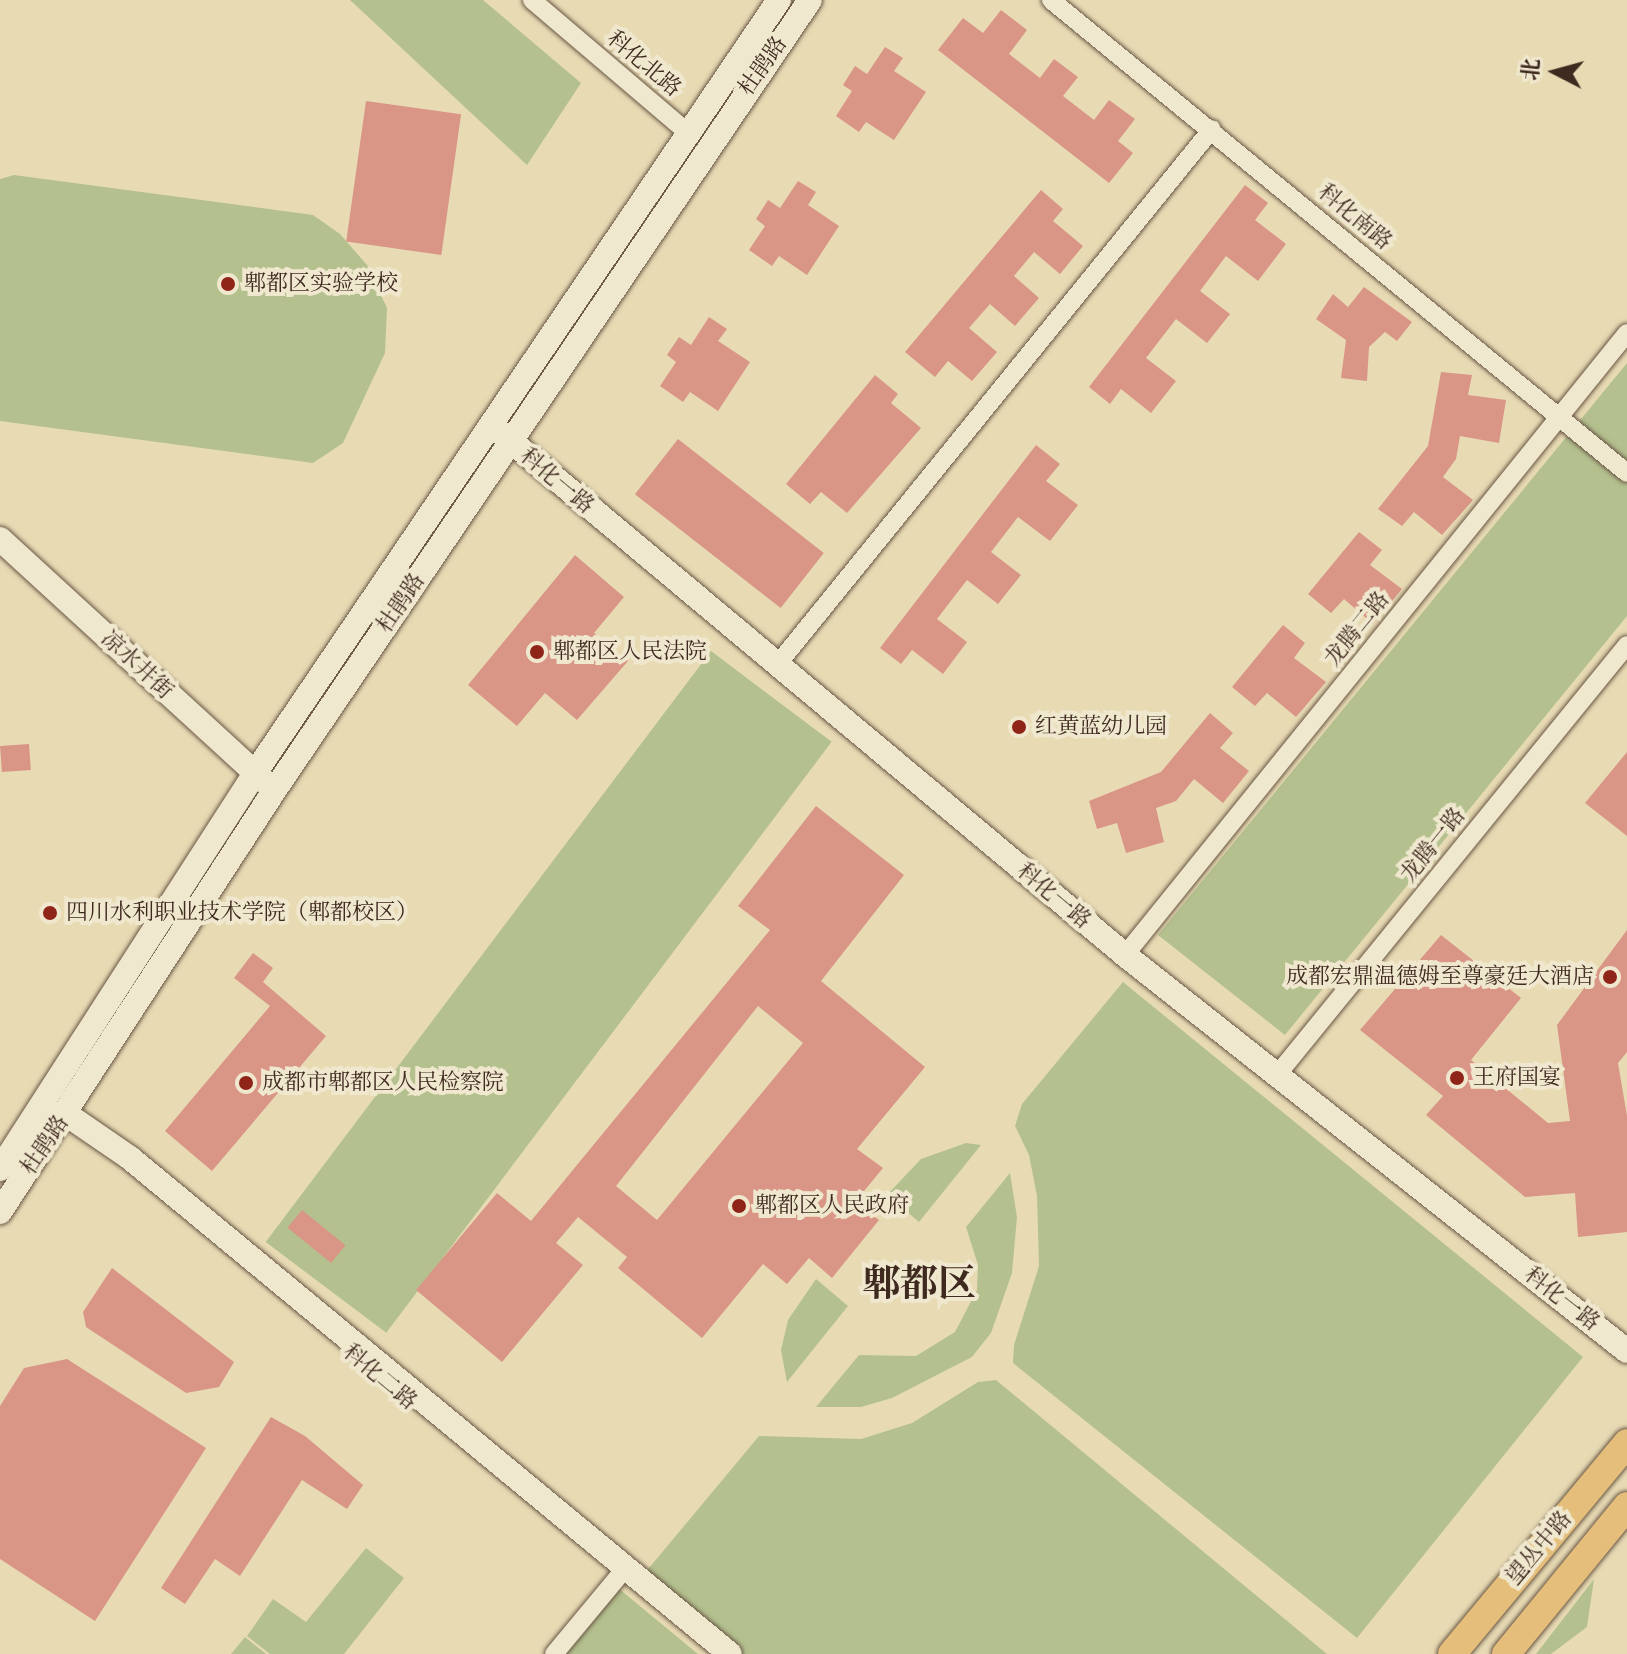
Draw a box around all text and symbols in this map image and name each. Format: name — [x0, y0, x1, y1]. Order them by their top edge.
street label: 科化北路 — [602, 26, 686, 102]
street label: 杜鹃路 — [733, 31, 793, 101]
north arrow — [1515, 32, 1595, 112]
text: 北 — [1517, 57, 1545, 82]
street label: 科化南路 — [1313, 179, 1397, 255]
place label: 郫都区实验学校 — [244, 271, 398, 297]
marker: 郫都区实验学校 — [219, 275, 237, 293]
street label: 科化一路 — [515, 443, 599, 519]
street label: 杜鹃路 — [372, 568, 430, 638]
street label: 龙腾二路 — [1319, 586, 1395, 672]
street label: 凉水井街 — [96, 625, 178, 705]
place label: 郫都区人民法院 — [553, 639, 707, 665]
marker: 郫都区人民法院 — [528, 643, 546, 661]
place label: 红黄蓝幼儿园 — [1035, 714, 1167, 740]
marker: 红黄蓝幼儿园 — [1010, 718, 1028, 736]
street label: 龙腾一路 — [1395, 802, 1471, 888]
street label: 科化一路 — [1012, 858, 1096, 934]
place label: 四川水利职业技术学院（郫都校区） — [66, 900, 418, 926]
marker: 四川水利职业技术学院（郫都校区） — [41, 904, 59, 922]
place label: 成都宏鼎温德姆至尊豪廷大酒店 — [1286, 964, 1594, 990]
marker: 成都宏鼎温德姆至尊豪廷大酒店 — [1601, 968, 1619, 986]
place label: 王府国宴 — [1473, 1065, 1561, 1091]
marker: 王府国宴 — [1448, 1069, 1466, 1087]
place label: 成都市郫都区人民检察院 — [262, 1070, 504, 1096]
marker: 成都市郫都区人民检察院 — [237, 1074, 255, 1092]
street label: 杜鹃路 — [16, 1110, 74, 1180]
place label: 郫都区人民政府 — [755, 1193, 909, 1219]
marker: 郫都区人民政府 — [730, 1197, 748, 1215]
district label: 郫都区 — [862, 1261, 976, 1307]
street label: 科化一路 — [1519, 1262, 1605, 1336]
street label: 科化二路 — [338, 1339, 422, 1415]
street label: 望丛中路 — [1501, 1506, 1577, 1590]

